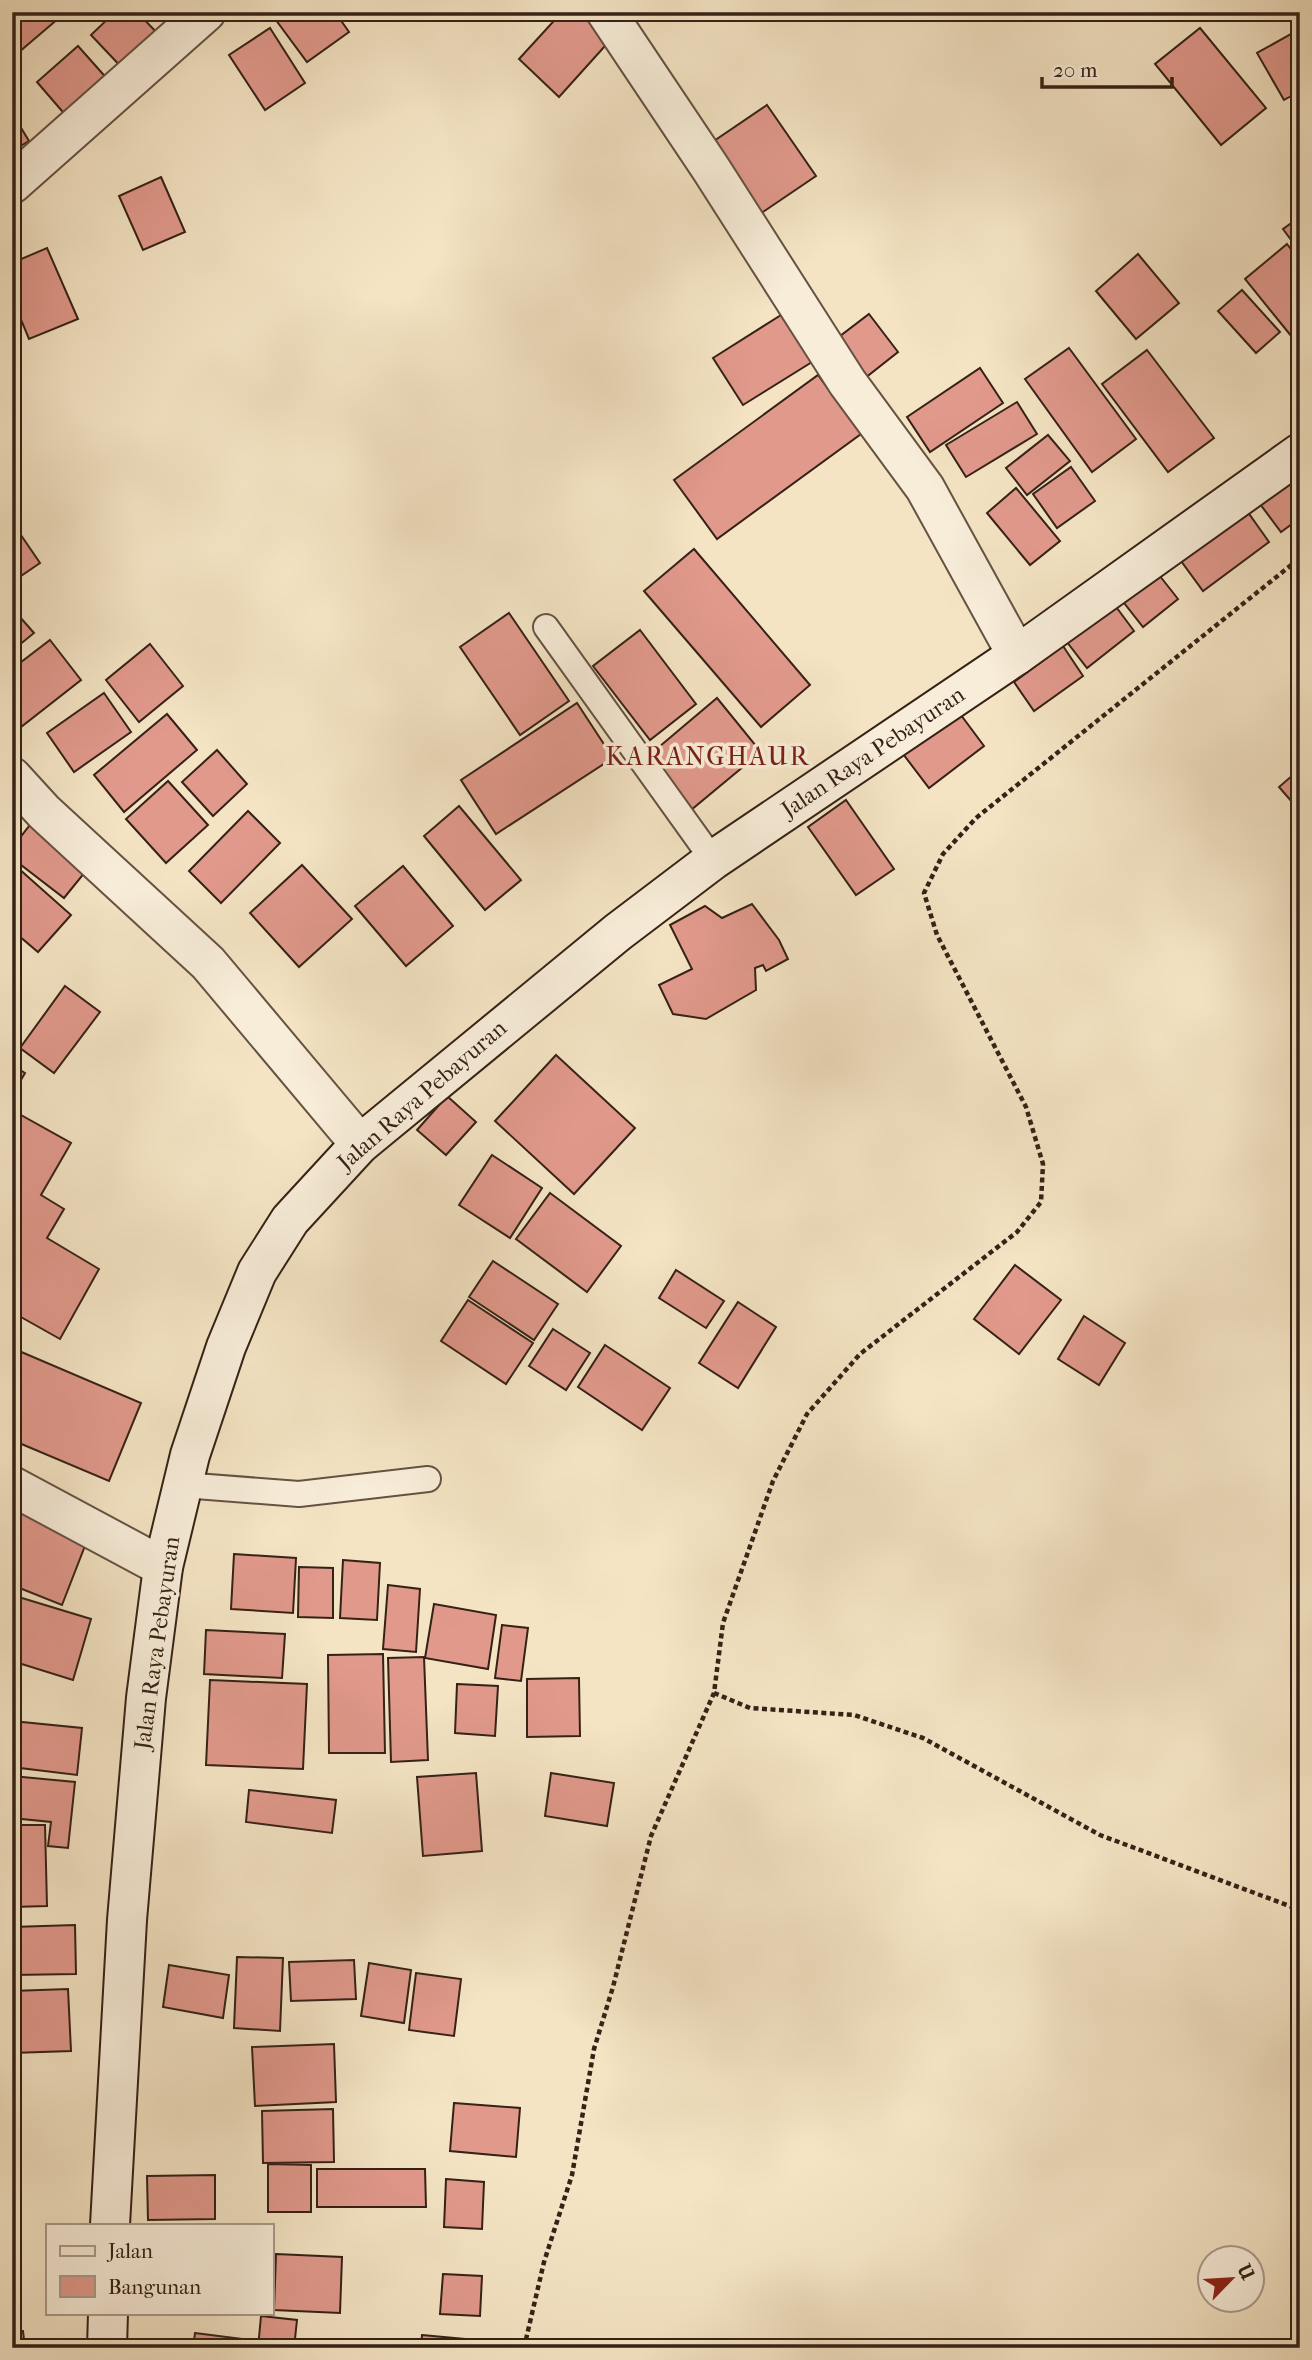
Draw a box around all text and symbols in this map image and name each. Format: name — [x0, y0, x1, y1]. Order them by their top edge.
scale bar — [1042, 46, 1172, 90]
text: 20 m — [1053, 58, 1098, 82]
street label: Jalan Raya Pebayuran — [775, 680, 970, 824]
district label: KARANGHAUR — [605, 741, 811, 772]
street label: Jalan Raya Pebayuran — [330, 1014, 512, 1177]
street label: Jalan Raya Pebayuran — [128, 1534, 185, 1753]
legend — [46, 2224, 273, 2314]
text: Jalan — [106, 2239, 153, 2263]
north arrow — [1196, 2244, 1266, 2314]
text: U — [1232, 2260, 1259, 2284]
text: Bangunan — [108, 2275, 201, 2299]

